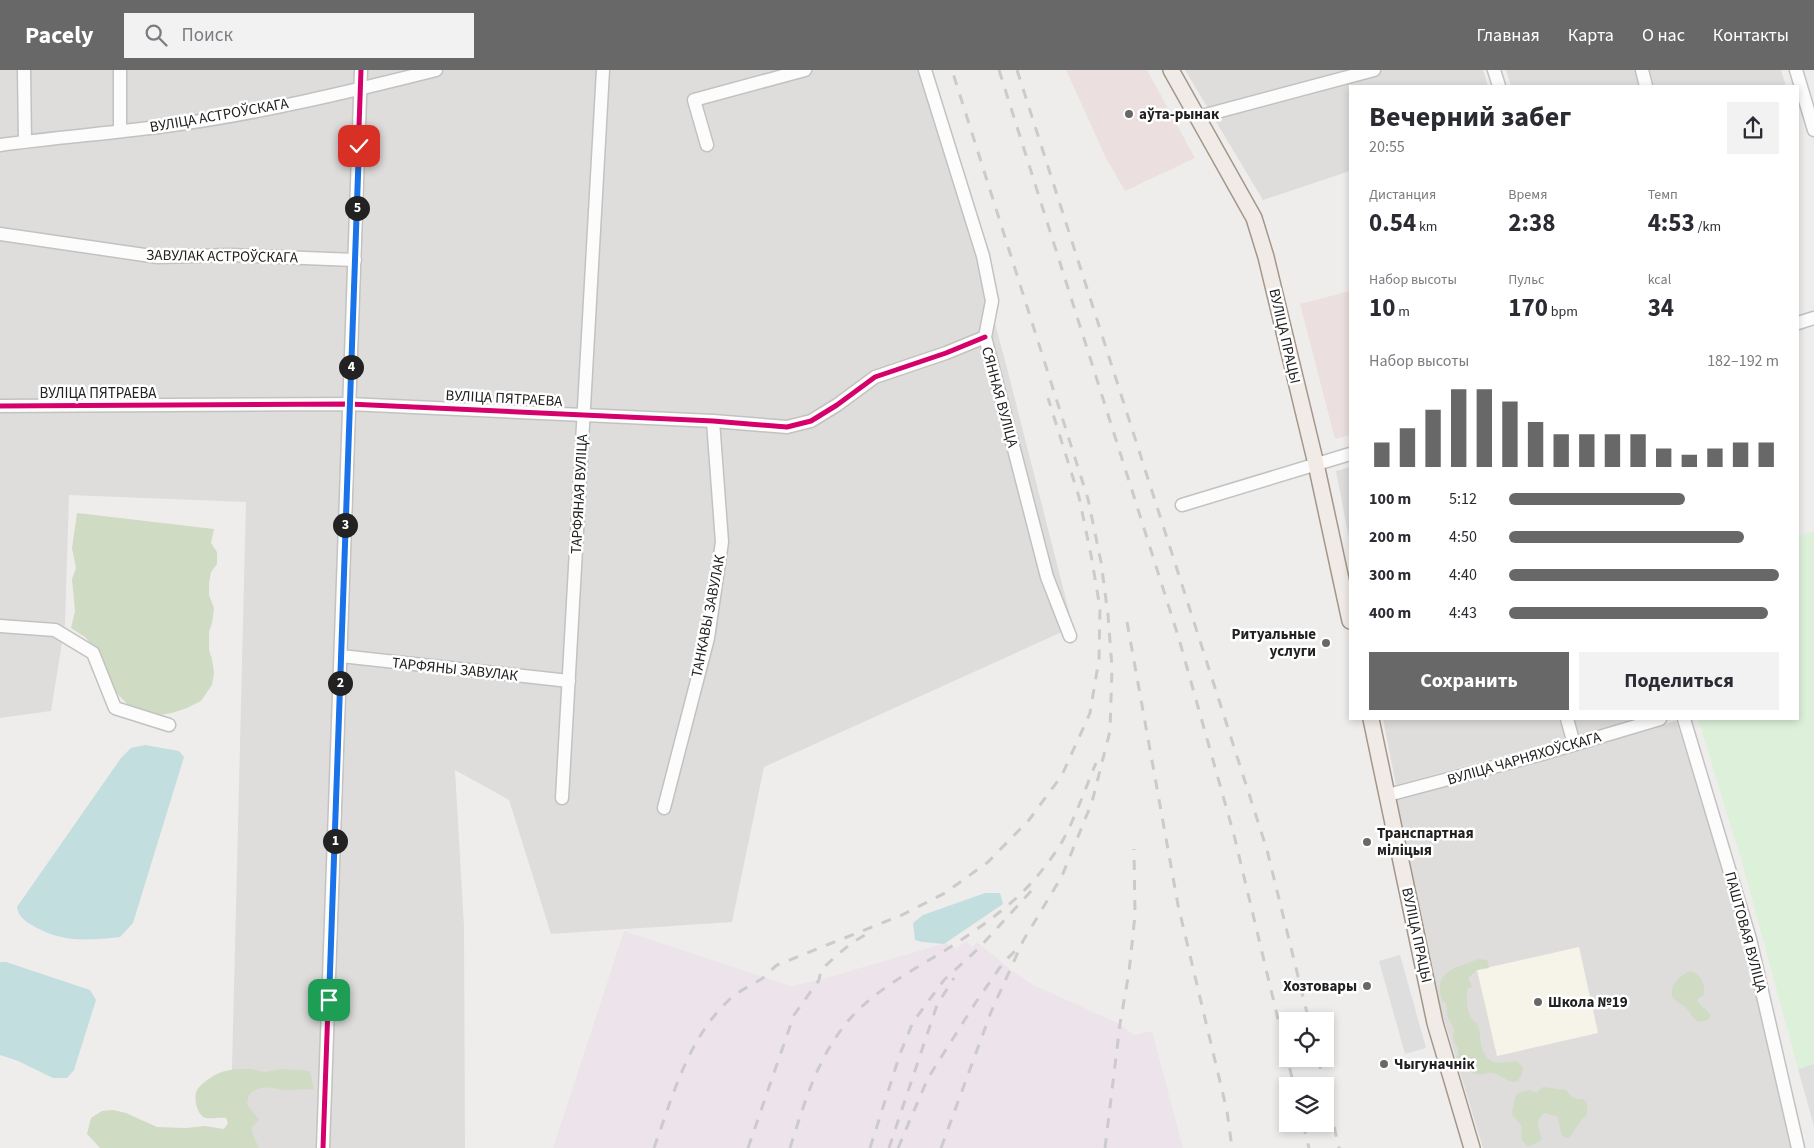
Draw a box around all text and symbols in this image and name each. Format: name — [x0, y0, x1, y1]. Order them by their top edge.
search box — [124, 13, 474, 58]
text: Pacely — [25, 18, 94, 53]
icon: search — [142, 21, 170, 49]
text: Поиск — [182, 22, 233, 49]
text: Главная — [1477, 23, 1540, 48]
text: Карта — [1568, 23, 1614, 48]
text: О нас — [1642, 23, 1685, 48]
text: Контакты — [1713, 23, 1789, 48]
street label: ВУЛІЦА АСТРОЎСКАГА — [148, 93, 291, 138]
text: Вечерний забег — [1369, 97, 1571, 137]
button: share — [1727, 102, 1779, 154]
place label: аўта-рынак — [1139, 104, 1220, 125]
marker: аўта-рынак — [1123, 108, 1135, 120]
pin — [338, 125, 380, 167]
icon: check — [345, 132, 373, 160]
text: 20:55 — [1369, 136, 1405, 158]
text: Дистанция — [1369, 185, 1436, 205]
text: Время — [1508, 185, 1547, 205]
text: Темп — [1648, 185, 1678, 205]
pin: 5 — [344, 196, 370, 220]
text: 5 — [354, 198, 361, 218]
text: 0.54 — [1369, 205, 1416, 241]
text: 2:38 — [1508, 205, 1555, 241]
text: 4:53 — [1648, 205, 1695, 241]
text: km — [1416, 217, 1437, 237]
text: /km — [1695, 217, 1721, 237]
street label: ЗАВУЛАК АСТРОЎСКАГА — [146, 245, 299, 268]
text: Набор высоты — [1369, 270, 1457, 290]
text: Пульс — [1508, 270, 1545, 290]
text: kcal — [1648, 270, 1671, 290]
street label: ВУЛІЦА ПРАЦЫ — [1263, 287, 1306, 386]
text: 10 — [1369, 290, 1395, 326]
text: 170 — [1508, 290, 1548, 326]
text: 34 — [1648, 290, 1674, 326]
text: m — [1395, 302, 1410, 322]
text: bpm — [1548, 302, 1578, 322]
street label: СЯННАЯ ВУЛІЦА — [976, 344, 1023, 451]
text: Набор высоты — [1369, 350, 1469, 372]
text: 182–192 m — [1707, 350, 1779, 372]
pin: 4 — [338, 354, 364, 380]
text: 4 — [348, 357, 355, 377]
street label: ВУЛІЦА ПЯТРАЕВА — [40, 383, 157, 404]
street label: ВУЛІЦА ПЯТРАЕВА — [445, 385, 564, 412]
street label: ТАРФЯНАЯ ВУЛІЦА — [566, 433, 593, 555]
text: 100 m — [1369, 488, 1411, 510]
text: 5:12 — [1449, 488, 1477, 510]
pin: 3 — [332, 512, 358, 538]
text: 3 — [342, 515, 349, 535]
text: 200 m — [1369, 526, 1411, 548]
text: 4:50 — [1449, 526, 1477, 548]
street label: ТАНКАВЫ ЗАВУЛАК — [686, 553, 731, 679]
text: 300 m — [1369, 564, 1411, 586]
text: 4:40 — [1449, 564, 1477, 586]
text: 400 m — [1369, 602, 1411, 624]
text: 4:43 — [1449, 602, 1477, 624]
place label: Ритуальные услуги — [1232, 624, 1316, 662]
marker: Ритуальные услуги — [1320, 637, 1332, 649]
street label: ТАРФЯНЫ ЗАВУЛАК — [391, 652, 519, 687]
button: Сохранить — [1369, 652, 1569, 710]
button: Поделиться — [1579, 652, 1779, 710]
pin: 2 — [328, 670, 352, 696]
text: 2 — [337, 673, 344, 693]
street label: ВУЛІЦА ЧАРНЯХОЎСКАГА — [1445, 726, 1604, 790]
place label: Транспартная міліцыя — [1377, 823, 1474, 861]
pin: 1 — [322, 828, 348, 854]
text: 1 — [332, 831, 339, 851]
marker: Транспартная міліцыя — [1361, 836, 1373, 848]
street label: ПАШТОВАЯ ВУЛІЦА — [1719, 869, 1772, 996]
street label: ВУЛІЦА ПРАЦЫ — [1396, 886, 1437, 985]
place label: Хозтовары — [1283, 976, 1357, 997]
pin — [308, 979, 350, 1021]
marker: Хозтовары — [1361, 980, 1373, 992]
icon: arrive — [315, 986, 343, 1014]
place label: Школа №19 — [1548, 992, 1628, 1013]
marker: Школа №19 — [1532, 996, 1544, 1008]
map controls — [1279, 1012, 1334, 1132]
button: locate — [1279, 1012, 1334, 1067]
place label: Чыгуначнік — [1394, 1054, 1475, 1075]
marker: Чыгуначнік — [1378, 1058, 1390, 1070]
button: layers — [1279, 1077, 1334, 1132]

